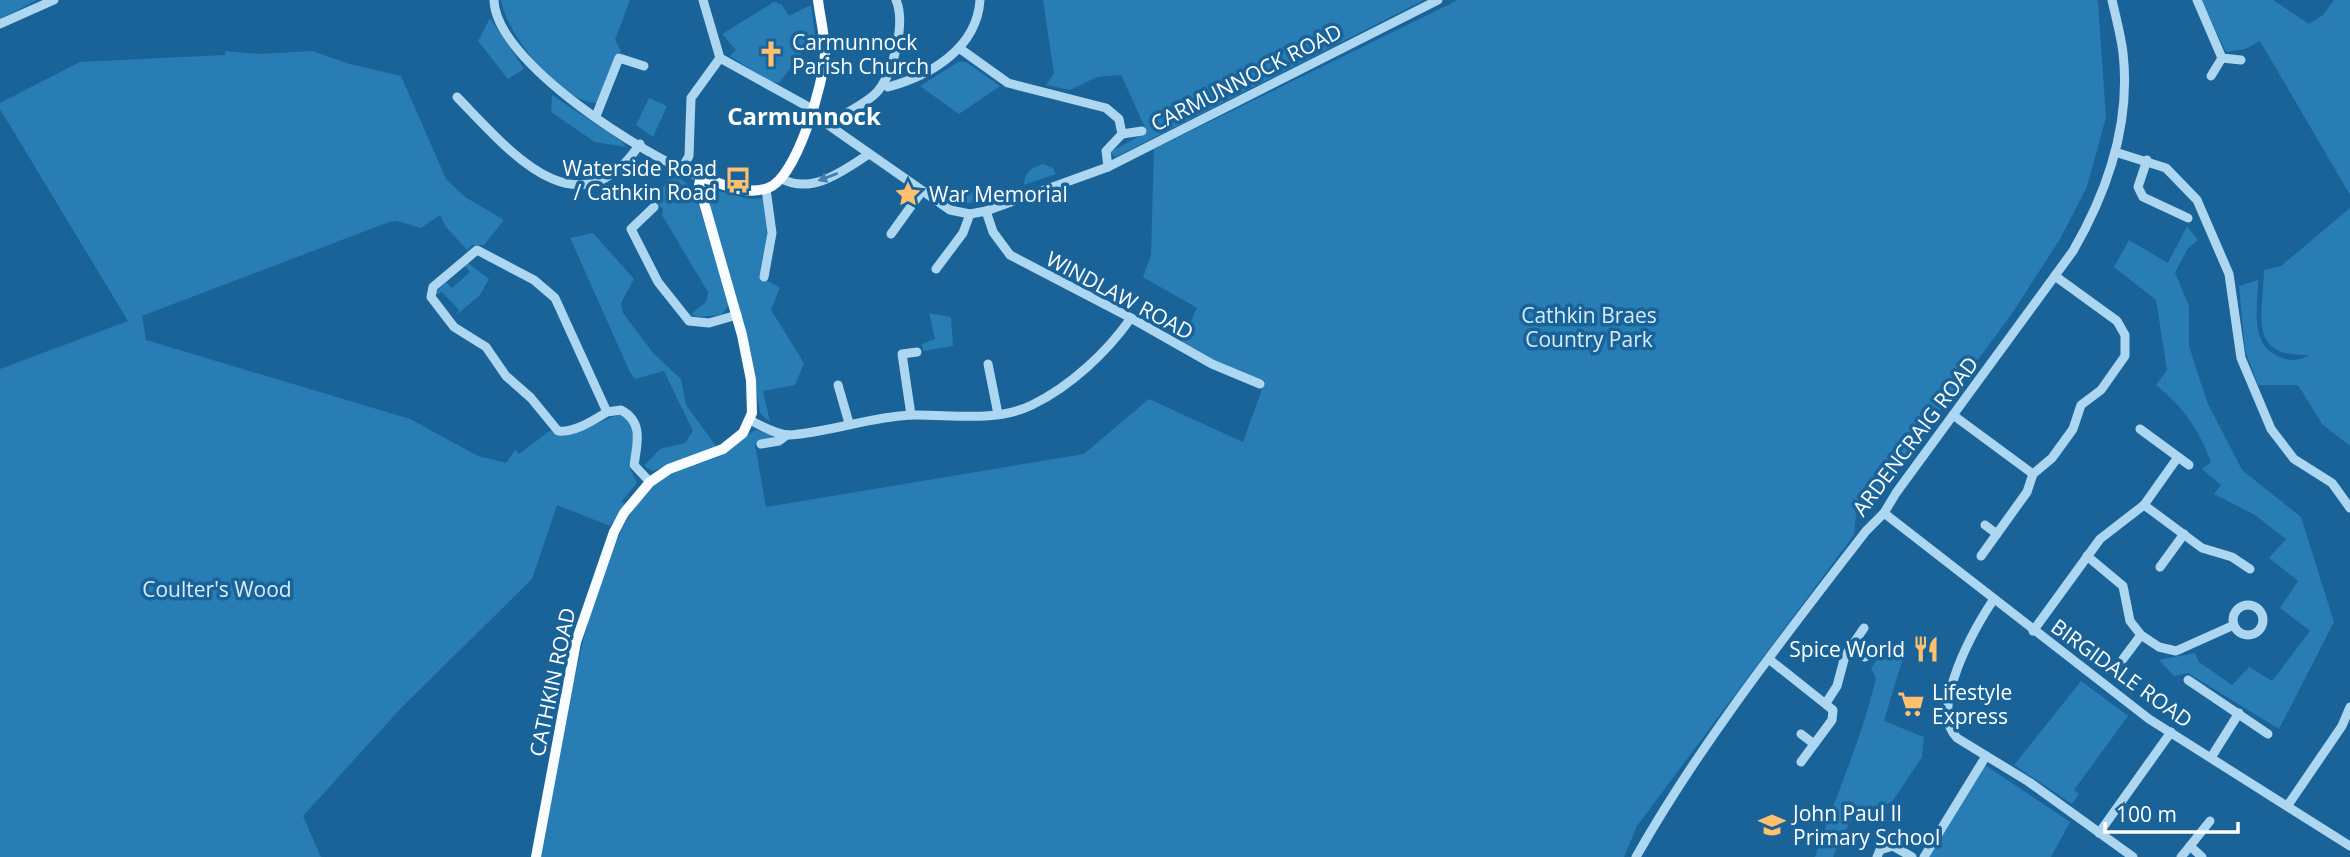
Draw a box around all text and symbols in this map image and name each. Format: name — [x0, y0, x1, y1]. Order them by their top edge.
street label: CARMUNNOCK ROAD — [1146, 17, 1346, 137]
place label: Carmunnock Parish Church — [792, 28, 929, 80]
church icon: Carmunnock Parish Church — [756, 39, 786, 69]
district label: Carmunnock — [727, 99, 881, 132]
place label: Waterside Road / Cathkin Road — [563, 154, 717, 206]
bus stop icon: Waterside Road / Cathkin Road — [723, 165, 753, 195]
one-way arrow — [817, 172, 838, 183]
place icon: War Memorial — [893, 179, 923, 209]
place label: War Memorial — [929, 180, 1068, 208]
street label: WINDLAW ROAD — [1041, 244, 1199, 346]
park label: Cathkin Braes Country Park — [1521, 301, 1657, 353]
street label: ARDENCRAIG ROAD — [1846, 351, 1984, 521]
park label: Coulter's Wood — [142, 575, 292, 603]
street label: CATHKIN ROAD — [523, 605, 581, 759]
street label: BIRGIDALE ROAD — [2046, 612, 2198, 734]
restaurant icon: Spice World — [1911, 634, 1941, 664]
place label: Spice World — [1789, 635, 1905, 663]
place label: Lifestyle Express — [1932, 678, 2012, 730]
supermarket icon: Lifestyle Express — [1896, 689, 1926, 719]
scale bar — [2105, 790, 2238, 834]
place label: John Paul II Primary School — [1791, 799, 1940, 851]
text: 100 m — [2116, 800, 2177, 828]
school or university icon: John Paul II Primary School — [1757, 810, 1787, 840]

